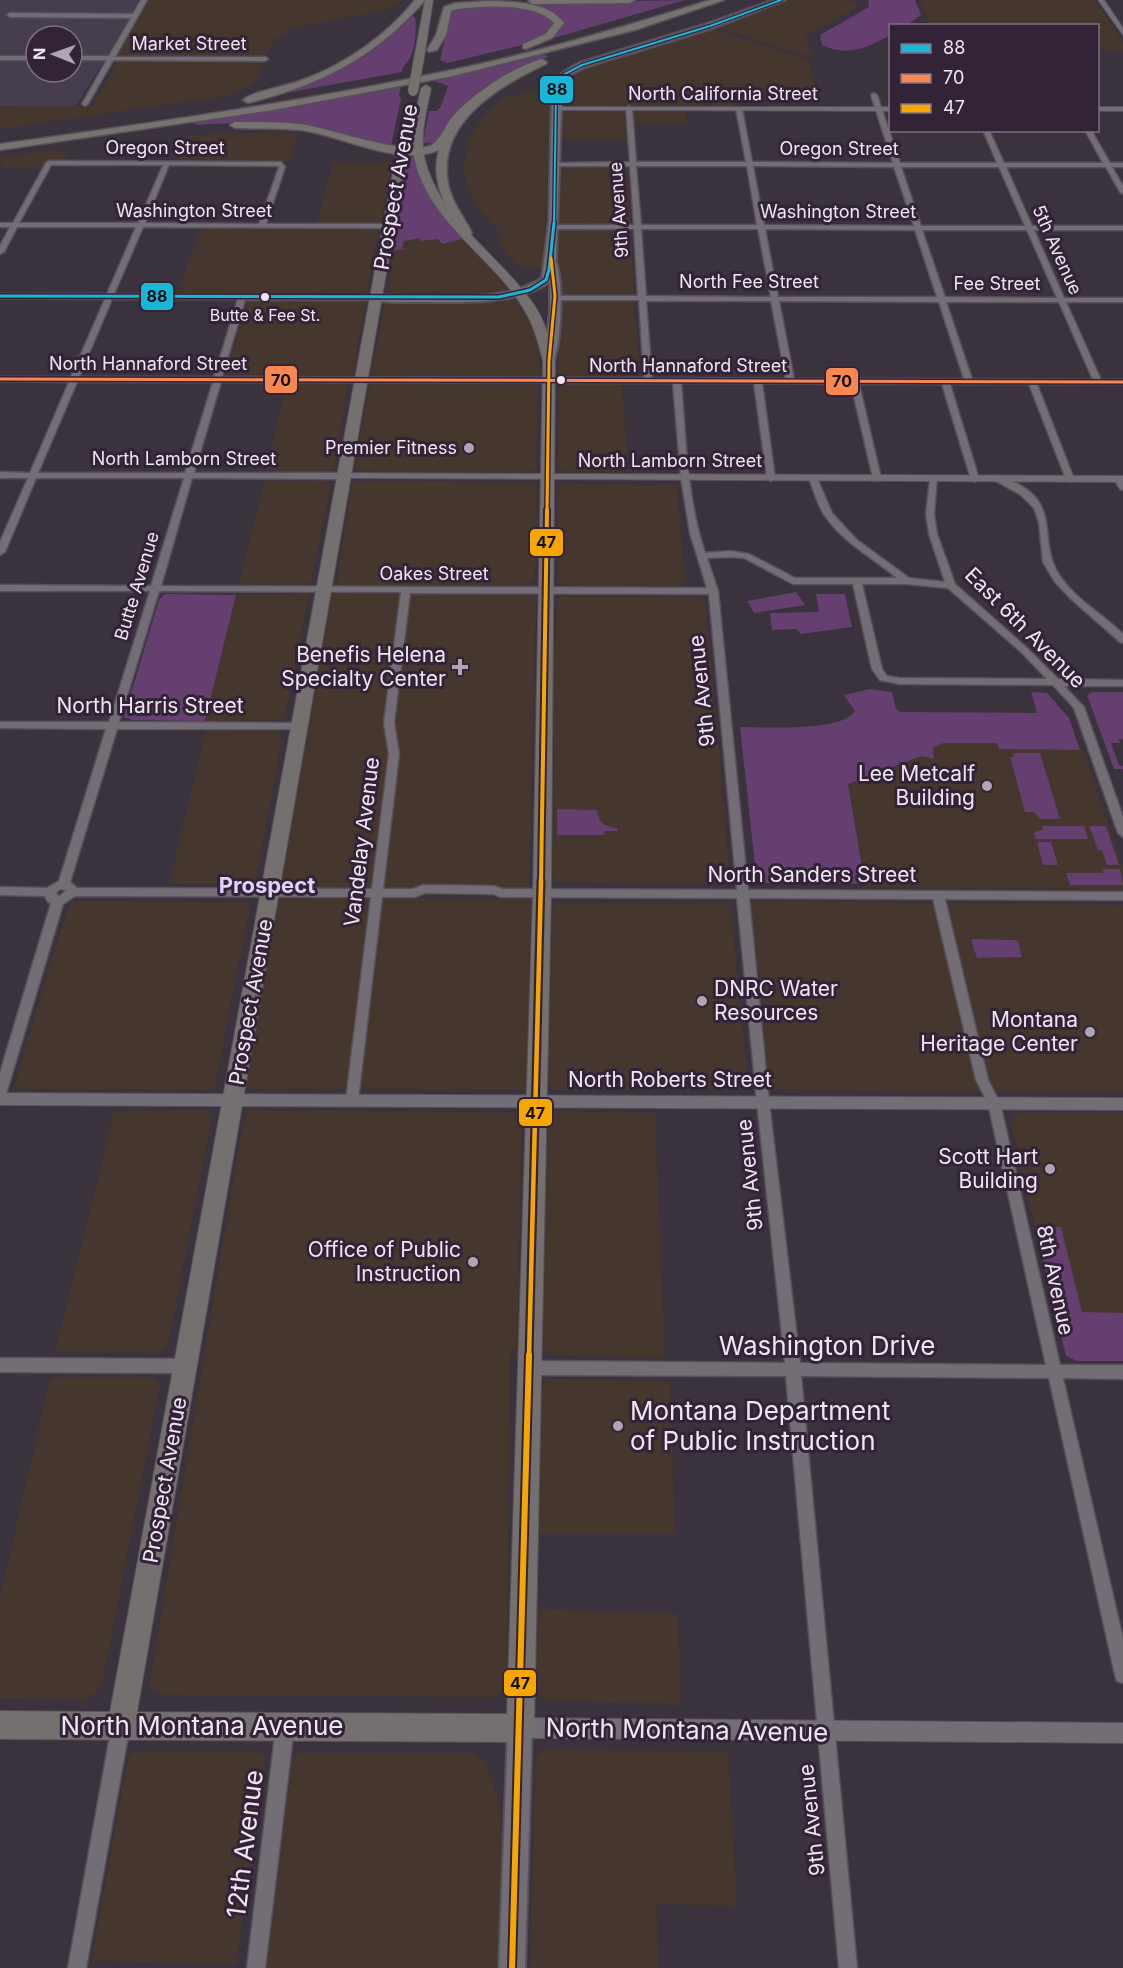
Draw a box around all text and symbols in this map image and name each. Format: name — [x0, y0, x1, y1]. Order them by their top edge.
north arrow — [24, 24, 84, 84]
legend — [889, 24, 1099, 132]
street label: Market Street — [131, 33, 247, 54]
text: 88 — [943, 37, 965, 58]
text: N — [29, 47, 49, 60]
text: 70 — [943, 67, 964, 88]
line badge: 88 — [539, 75, 574, 104]
text: 88 — [547, 79, 567, 99]
street label: North California Street — [628, 83, 818, 104]
text: 47 — [943, 97, 965, 118]
street label: Prospect Avenue — [369, 102, 422, 272]
street label: Oregon Street — [105, 137, 225, 158]
street label: Oregon Street — [779, 138, 899, 159]
street label: 9th Avenue — [605, 161, 632, 259]
street label: Washington Street — [116, 200, 272, 221]
street label: Washington Street — [760, 201, 916, 222]
street label: 5th Avenue — [1028, 202, 1087, 298]
street label: North Fee Street — [679, 271, 819, 292]
street label: Fee Street — [954, 273, 1040, 294]
line badge: 88 — [140, 282, 174, 311]
text: 88 — [147, 286, 167, 306]
marker: Butte & Fee St. — [259, 291, 271, 303]
place label: Butte & Fee St. — [210, 305, 320, 325]
street label: North Hannaford Street — [49, 353, 247, 374]
street label: North Hannaford Street — [589, 355, 787, 376]
line badge: 70 — [264, 365, 298, 394]
line badge: 70 — [825, 367, 859, 396]
text: 70 — [271, 370, 291, 390]
text: 70 — [832, 371, 852, 391]
unlabelled marker — [555, 374, 567, 386]
place label: Premier Fitness — [325, 437, 457, 458]
marker: Premier Fitness — [462, 441, 476, 455]
street label: North Lamborn Street — [92, 448, 276, 469]
street label: North Lamborn Street — [578, 450, 762, 471]
line badge: 47 — [529, 528, 564, 557]
street label: Butte Avenue — [110, 529, 163, 643]
text: 47 — [536, 532, 556, 552]
street label: East 6th Avenue — [960, 562, 1091, 693]
street label: Oakes Street — [379, 563, 489, 584]
street label: 9th Avenue — [683, 634, 720, 748]
place label: Benefis Helena Specialty Center — [281, 642, 446, 691]
marker: Benefis Helena Specialty Center — [451, 658, 469, 676]
street label: North Harris Street — [56, 693, 244, 718]
street label: Vandelay Avenue — [339, 756, 384, 928]
place label: Lee Metcalf Building — [858, 761, 975, 810]
marker: Lee Metcalf Building — [980, 779, 994, 793]
street label: North Sanders Street — [708, 862, 917, 887]
district label: Prospect — [219, 872, 315, 898]
street label: Prospect Avenue — [224, 917, 277, 1087]
place label: DNRC Water Resources — [714, 976, 838, 1025]
marker: DNRC Water Resources — [695, 994, 709, 1008]
place label: Montana Heritage Center — [920, 1007, 1078, 1056]
marker: Montana Heritage Center — [1083, 1025, 1097, 1039]
street label: North Roberts Street — [568, 1067, 772, 1092]
line badge: 47 — [518, 1098, 553, 1127]
text: 47 — [525, 1103, 545, 1123]
street label: 9th Avenue — [731, 1118, 768, 1232]
place label: Scott Hart Building — [938, 1144, 1038, 1193]
marker: Scott Hart Building — [1043, 1162, 1057, 1176]
street label: 8th Avenue — [1032, 1223, 1079, 1337]
place label: Office of Public Instruction — [308, 1237, 461, 1286]
marker: Office of Public Instruction — [466, 1255, 480, 1269]
street label: Washington Drive — [719, 1330, 935, 1361]
street label: Prospect Avenue — [138, 1395, 191, 1565]
place label: Montana Department of Public Instruction — [630, 1395, 890, 1456]
marker: Montana Department of Public Instruction — [611, 1419, 625, 1433]
line badge: 47 — [503, 1669, 537, 1697]
text: 47 — [510, 1673, 530, 1693]
street label: North Montana Avenue — [61, 1710, 343, 1741]
street label: North Montana Avenue — [545, 1712, 829, 1747]
street label: 9th Avenue — [793, 1763, 830, 1877]
street label: 12th Avenue — [220, 1768, 269, 1920]

